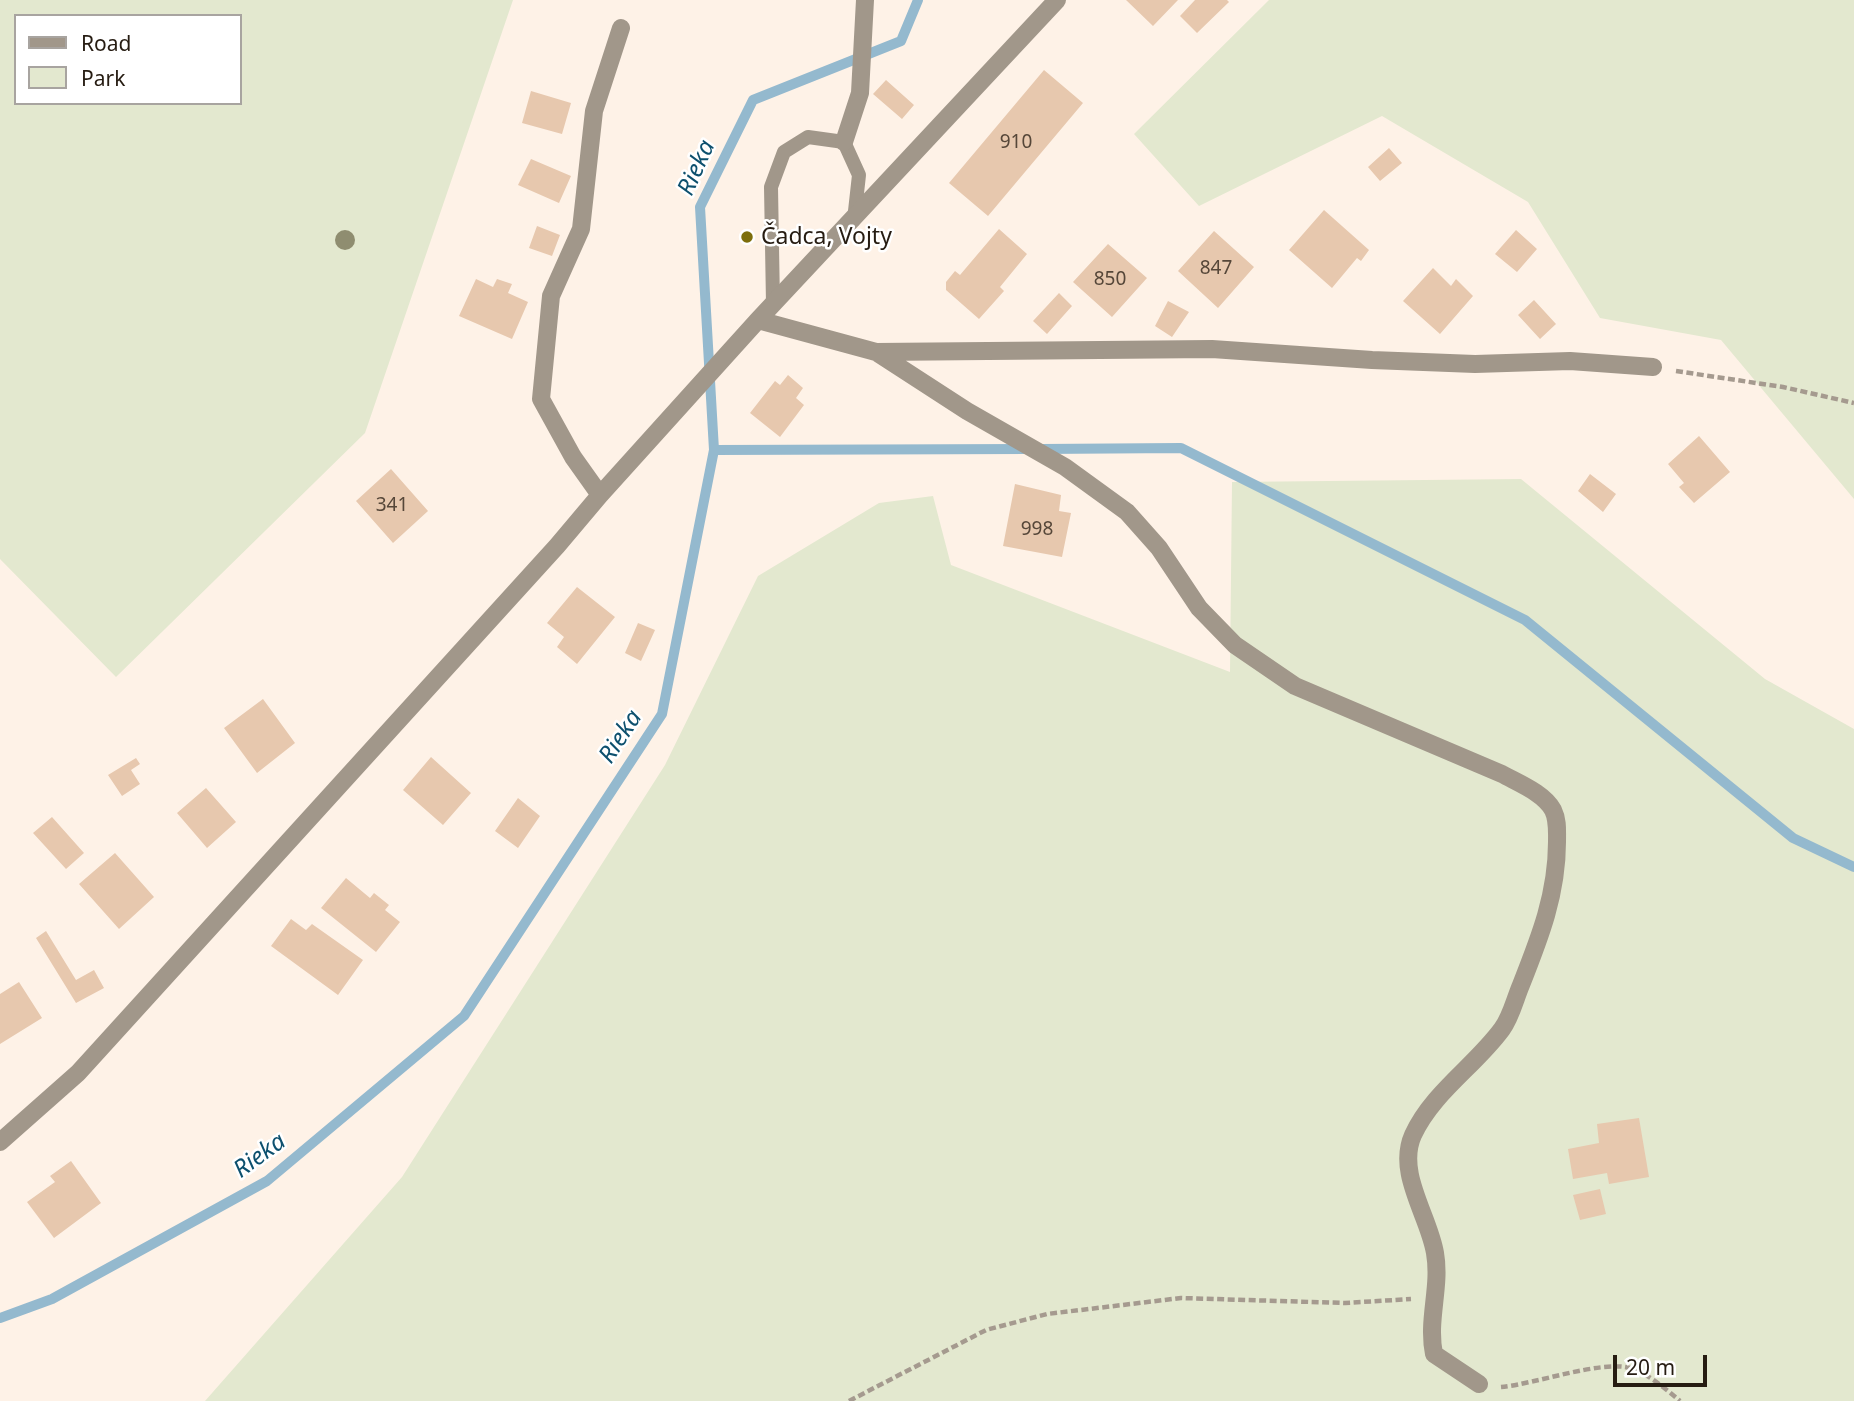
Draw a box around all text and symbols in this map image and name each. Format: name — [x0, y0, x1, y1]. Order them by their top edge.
legend — [14, 14, 242, 105]
text: Road — [81, 29, 131, 57]
text: Park — [81, 64, 125, 92]
house number: 910 — [1000, 132, 1032, 154]
water label: Rieka — [672, 136, 722, 200]
place label: Čadca, Vojty — [761, 223, 892, 251]
marker: Čadca, Vojty — [739, 229, 755, 245]
house number: 847 — [1200, 258, 1232, 280]
house number: 850 — [1094, 269, 1126, 291]
house number: 341 — [376, 495, 408, 517]
house number: 998 — [1021, 519, 1053, 541]
water label: Rieka — [593, 705, 649, 769]
water label: Rieka — [228, 1127, 292, 1185]
scale bar — [1616, 1342, 1710, 1386]
text: 20 m — [1626, 1353, 1675, 1381]

